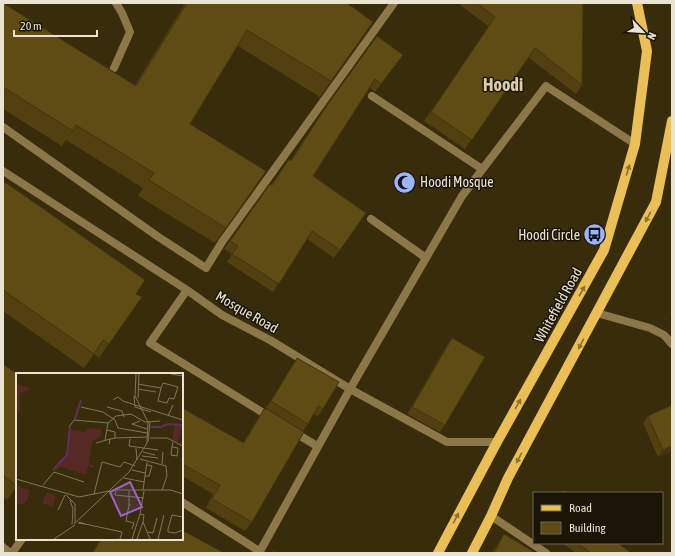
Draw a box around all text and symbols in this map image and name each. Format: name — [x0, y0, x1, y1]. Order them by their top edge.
scale bar — [14, 12, 97, 38]
north arrow — [623, 12, 663, 52]
text: 20 m — [20, 19, 42, 33]
text: N — [645, 31, 659, 42]
district label: Hoodi — [483, 74, 523, 95]
one-way arrow — [625, 164, 631, 176]
mosque icon: Hoodi Mosque — [392, 169, 418, 195]
place label: Hoodi Mosque — [420, 174, 494, 190]
one-way arrow — [645, 211, 651, 223]
bus stop icon: Hoodi Circle — [582, 222, 608, 248]
place label: Hoodi Circle — [518, 227, 580, 243]
street label: Whitefield Road — [531, 265, 585, 345]
one-way arrow — [578, 285, 585, 297]
street label: Mosque Road — [213, 288, 281, 336]
one-way arrow — [577, 338, 584, 350]
inset map — [16, 373, 183, 540]
one-way arrow — [515, 398, 521, 410]
one-way arrow — [515, 452, 522, 464]
legend — [533, 492, 663, 544]
text: Road — [569, 501, 592, 515]
one-way arrow — [453, 513, 460, 524]
text: Building — [569, 521, 607, 535]

